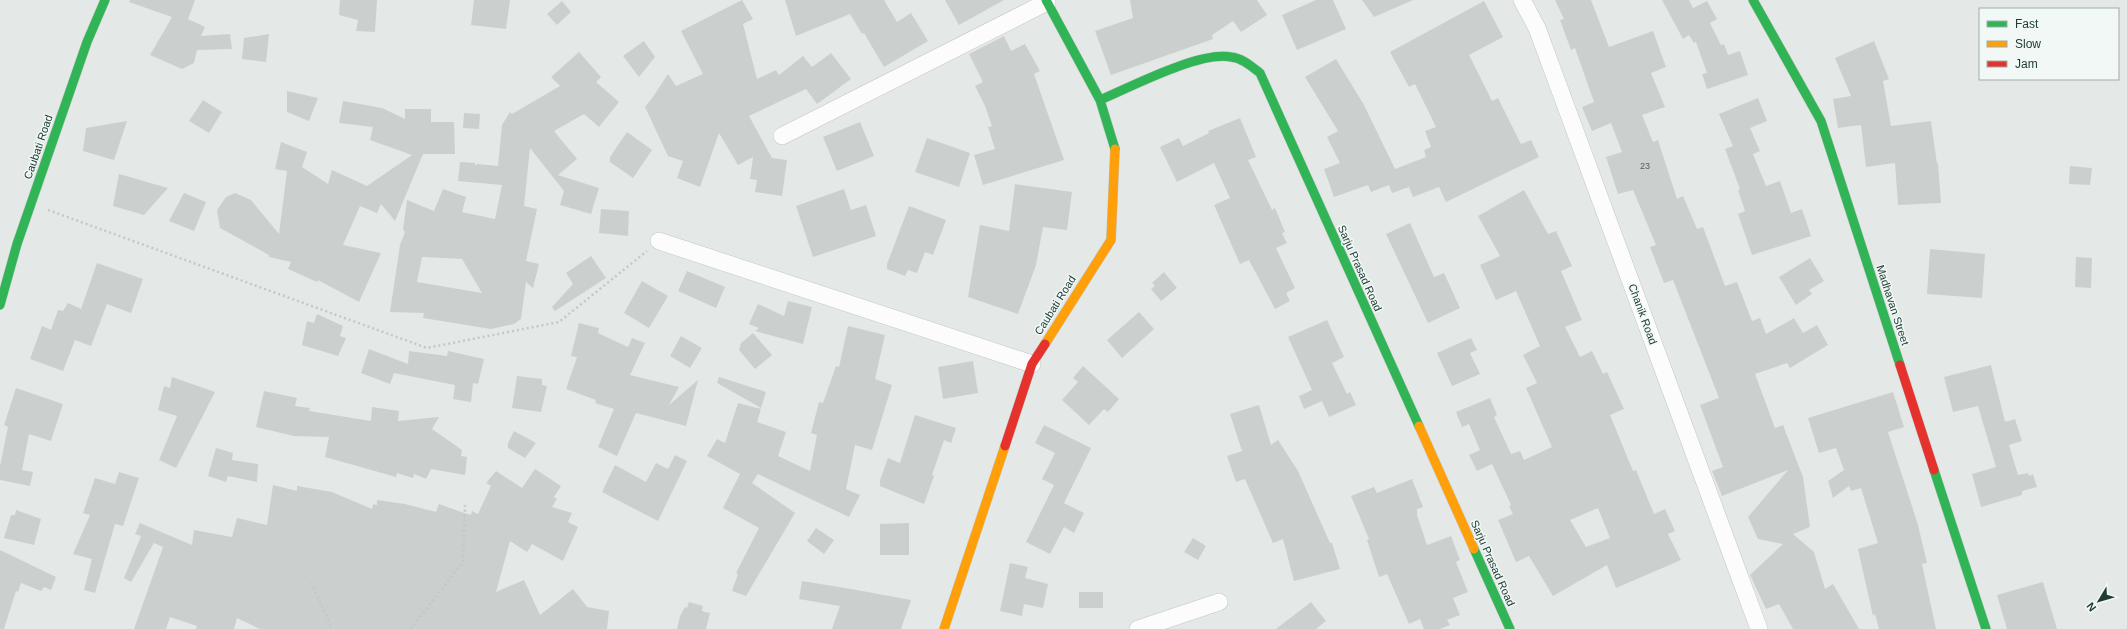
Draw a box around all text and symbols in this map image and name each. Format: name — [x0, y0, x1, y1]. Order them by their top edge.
legend — [1979, 8, 2119, 80]
text: Fast — [2015, 17, 2039, 31]
text: Slow — [2015, 37, 2041, 51]
text: Jam — [2015, 57, 2038, 71]
street label: Caubati Road — [21, 113, 55, 181]
house number: 23 — [1640, 161, 1650, 171]
street label: Sarju Prasad Road — [1336, 223, 1384, 313]
street label: Madhavan Street — [1874, 263, 1912, 347]
street label: Caubati Road — [1032, 273, 1078, 337]
street label: Chanik Road — [1626, 282, 1660, 346]
street label: Sarju Prasad Road — [1469, 518, 1517, 608]
north arrow — [2079, 581, 2119, 621]
text: N — [2084, 600, 2098, 614]

